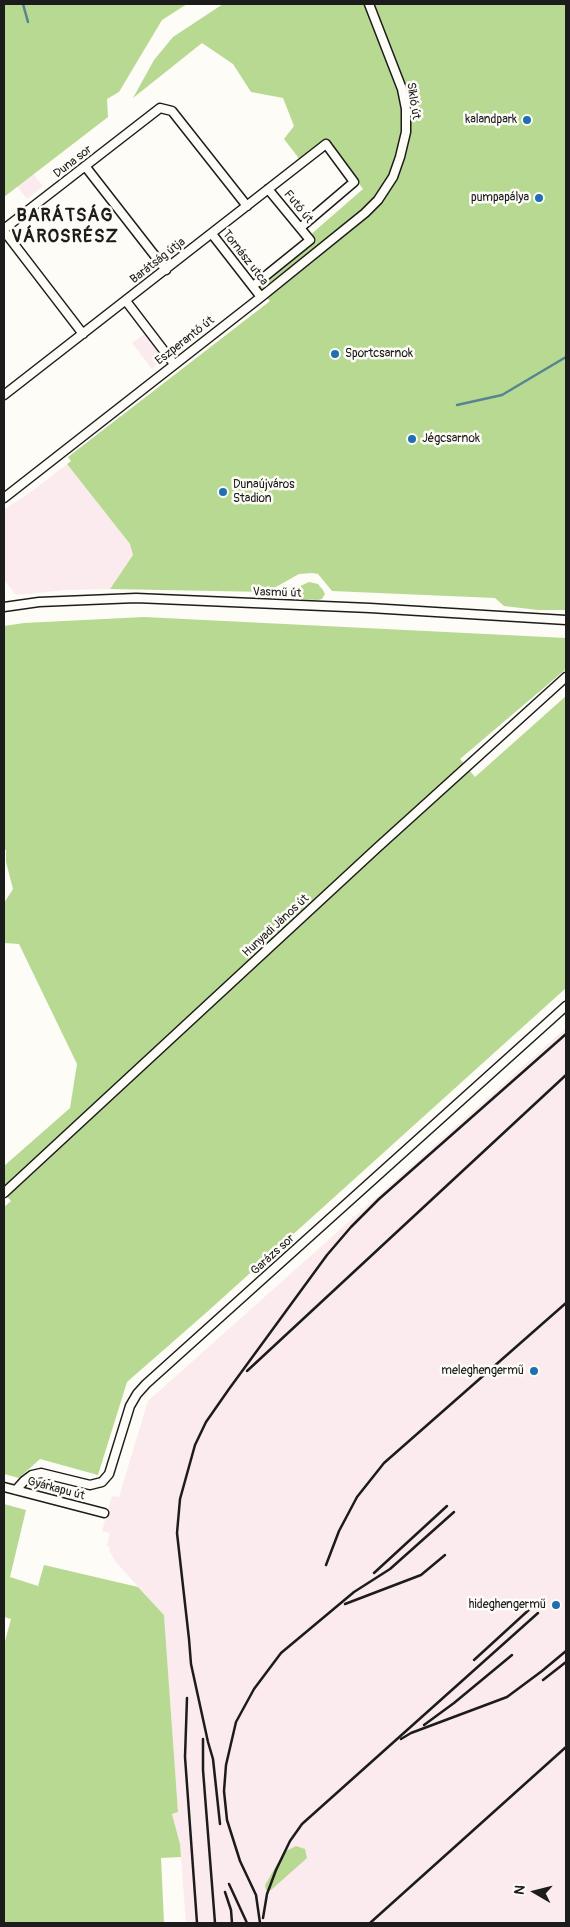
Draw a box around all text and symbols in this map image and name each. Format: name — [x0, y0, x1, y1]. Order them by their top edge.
street label: Sikló út — [403, 81, 423, 121]
place label: kalandpark — [465, 113, 517, 127]
marker: kalandpark — [521, 114, 533, 126]
street label: Duna sor — [51, 143, 95, 181]
street label: Futó út — [280, 188, 316, 226]
place label: pumpapálya — [471, 191, 529, 205]
marker: pumpapálya — [533, 192, 545, 204]
district label: BARÁTSÁG VÁROSRÉSZ — [10, 205, 120, 248]
street label: Tornász utca — [219, 228, 271, 288]
street label: Barátság útja — [128, 235, 188, 287]
street label: Eszperantó út — [153, 314, 217, 368]
place label: Sportcsarnok — [345, 347, 413, 361]
marker: Sportcsarnok — [329, 348, 341, 360]
place label: Jégcsarnok — [422, 432, 480, 446]
marker: Jégcsarnok — [406, 433, 418, 445]
place label: Dunaújváros Stadion — [233, 478, 295, 506]
marker: Dunaújváros Stadion — [217, 486, 229, 498]
street label: Vasmű út — [252, 585, 302, 601]
street label: Hunyadi János út — [240, 892, 312, 960]
street label: Garázs sor — [248, 1232, 298, 1278]
place label: meleghengermű — [441, 1364, 524, 1378]
marker: meleghengermű — [528, 1365, 540, 1377]
street label: Gyárkapu út — [26, 1474, 86, 1504]
place label: hideghengermű — [469, 1598, 546, 1612]
marker: hideghengermű — [550, 1599, 562, 1611]
north arrow — [510, 1867, 560, 1917]
text: N — [511, 1884, 529, 1896]

